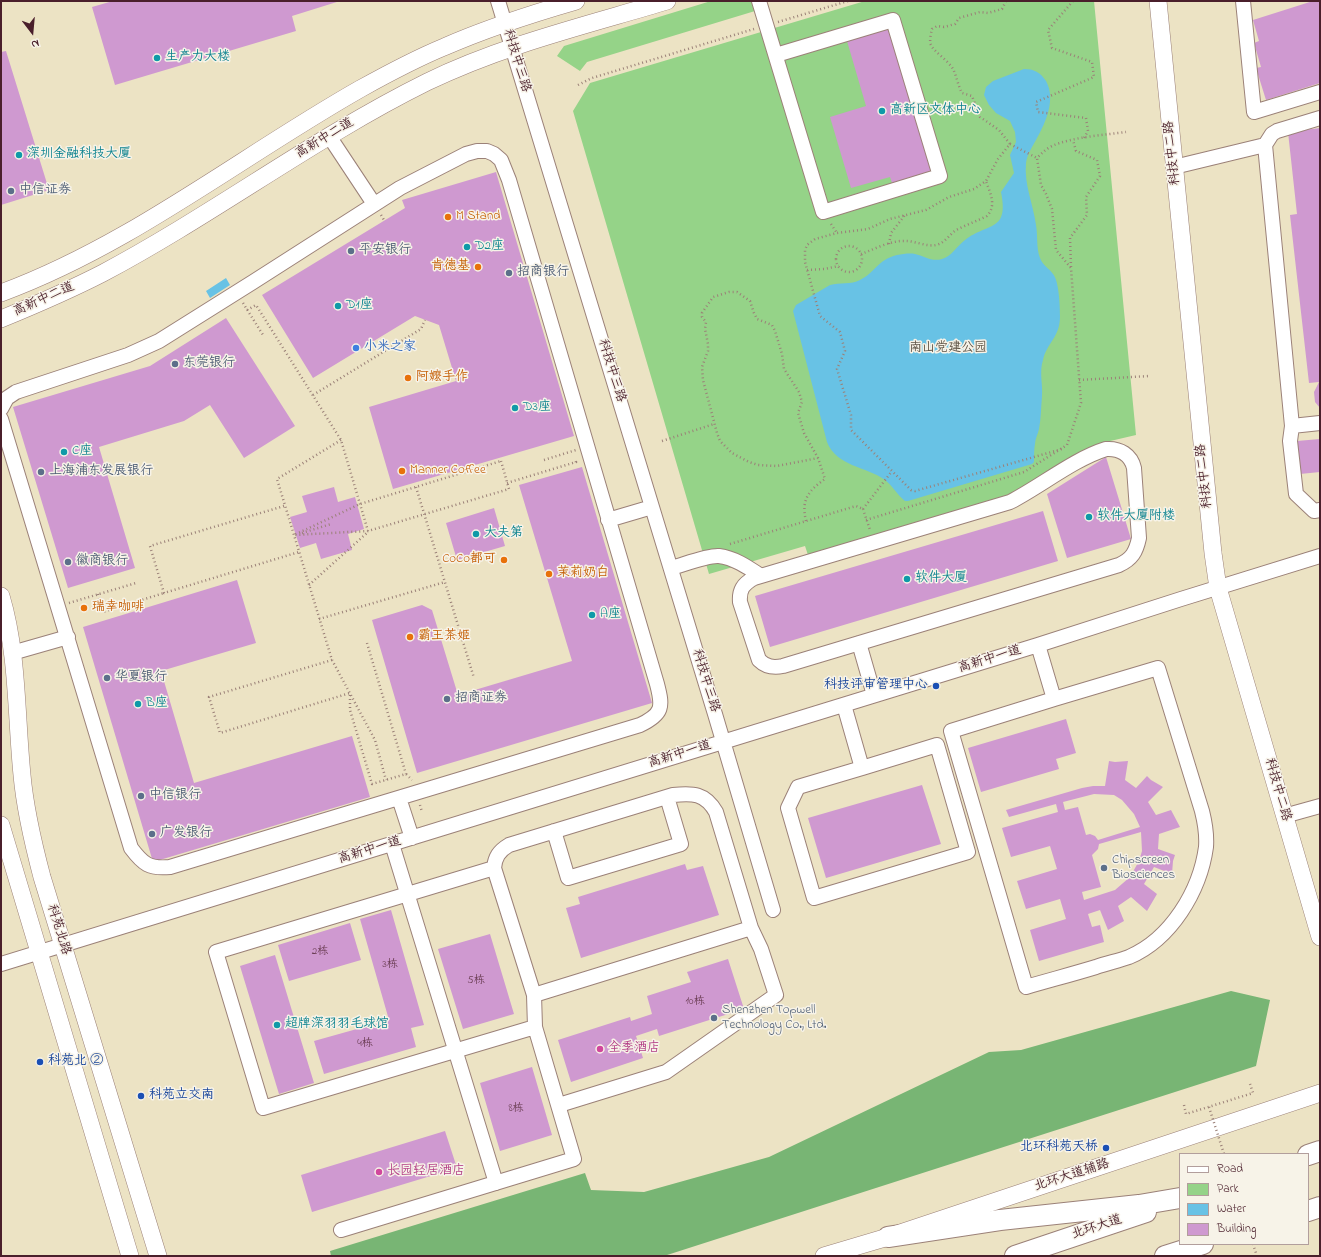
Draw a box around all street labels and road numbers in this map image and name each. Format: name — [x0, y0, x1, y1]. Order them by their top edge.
street label: 科技中三路 — [499, 28, 533, 94]
street label: 高新中二道 — [293, 116, 357, 162]
street label: 科技中二路 — [1162, 120, 1184, 186]
street label: 高新中二道 — [11, 280, 77, 320]
street label: 科技中三路 — [594, 338, 628, 404]
street label: 科技中二路 — [1194, 443, 1216, 509]
street label: 高新中一道 — [957, 643, 1023, 677]
street label: 科技中三路 — [688, 648, 722, 714]
street label: 高新中一道 — [647, 738, 713, 772]
street label: 科技中二路 — [1261, 757, 1293, 823]
street label: 高新中一道 — [337, 834, 403, 868]
street label: 科苑北路 — [43, 903, 73, 957]
street label: 北环大道辅路 — [1032, 1157, 1112, 1195]
street label: 北环大道 — [1070, 1213, 1124, 1243]

